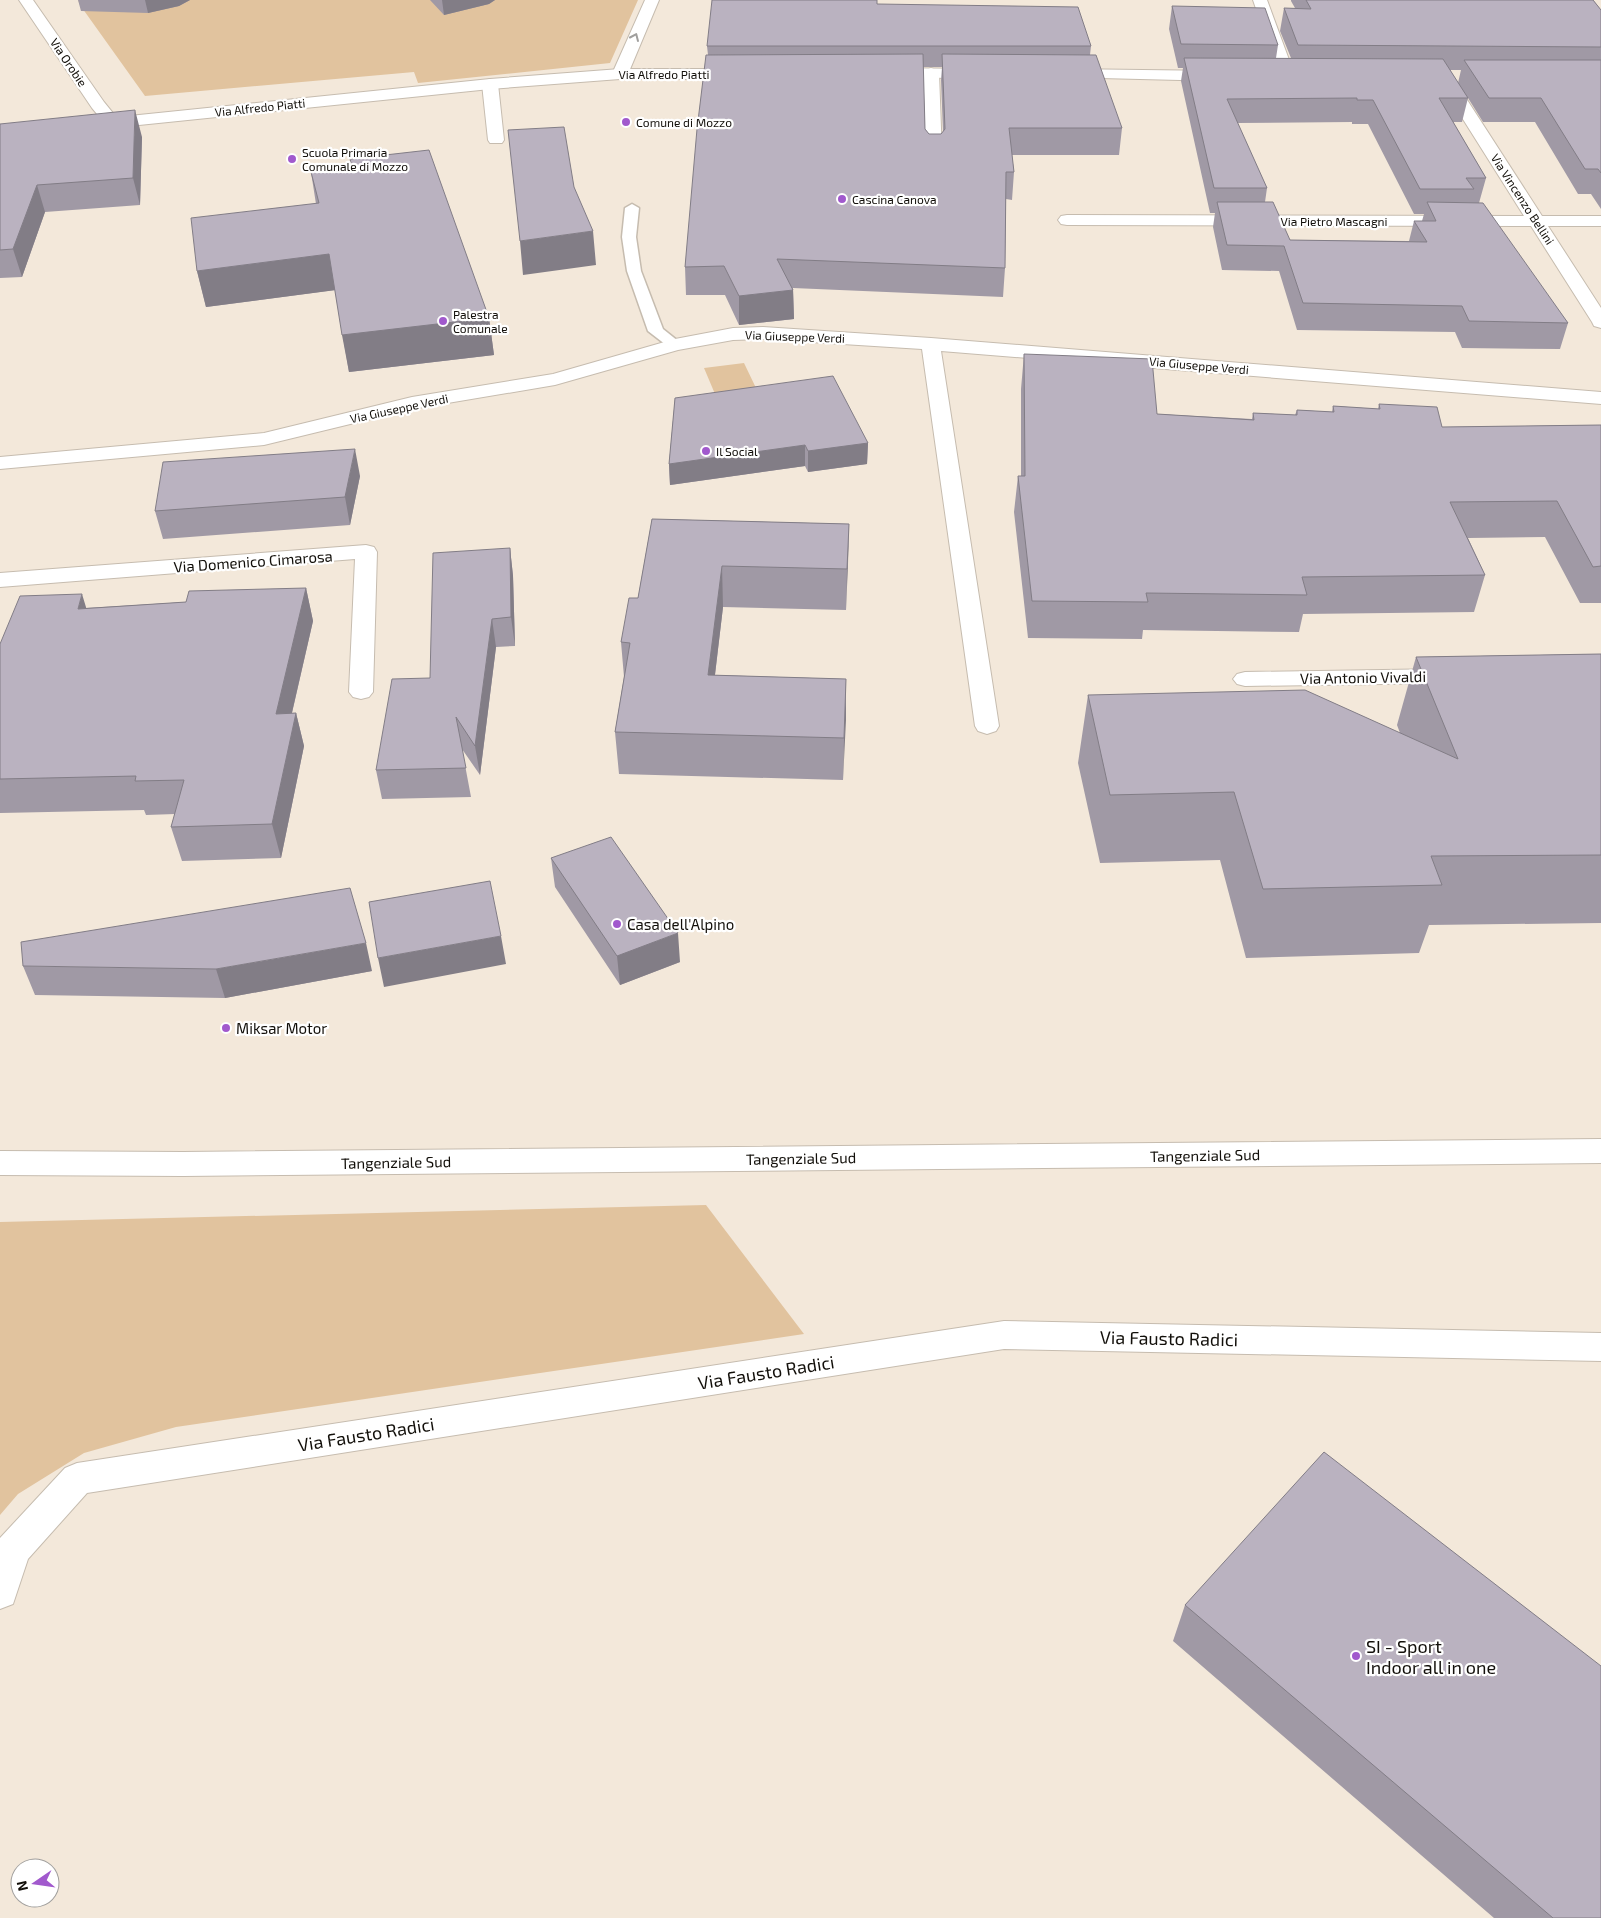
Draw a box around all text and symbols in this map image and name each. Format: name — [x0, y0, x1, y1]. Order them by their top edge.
one-way arrow — [629, 33, 640, 42]
street label: Via Orobie — [48, 35, 90, 89]
street label: Via Alfredo Piatti — [618, 67, 710, 81]
street label: Via Alfredo Piatti — [214, 95, 306, 119]
place label: Comune di Mozzo — [636, 115, 732, 129]
marker: Comune di Mozzo — [620, 116, 632, 128]
place label: Scuola Primaria Comunale di Mozzo — [302, 145, 408, 173]
street label: Via Vincenzo Bellini — [1488, 151, 1558, 247]
marker: Scuola Primaria Comunale di Mozzo — [286, 153, 298, 165]
place label: Cascina Canova — [852, 192, 937, 206]
marker: Cascina Canova — [836, 193, 848, 205]
street label: Via Pietro Mascagni — [1280, 214, 1388, 228]
place label: Palestra Comunale — [453, 307, 508, 335]
marker: Palestra Comunale — [437, 315, 449, 327]
street label: Via Giuseppe Verdi — [745, 327, 845, 345]
street label: Via Giuseppe Verdi — [1149, 354, 1249, 376]
street label: Via Giuseppe Verdi — [349, 391, 449, 425]
place label: Il Social — [716, 444, 758, 458]
marker: Il Social — [700, 445, 712, 457]
street label: Via Domenico Cimarosa — [173, 546, 333, 576]
street label: Via Antonio Vivaldi — [1300, 667, 1426, 687]
place label: Casa dell'Alpino — [627, 915, 734, 933]
marker: Casa dell'Alpino — [611, 918, 623, 930]
place label: Miksar Motor — [236, 1019, 327, 1037]
marker: Miksar Motor — [220, 1022, 232, 1034]
street label: Tangenziale Sud — [1150, 1145, 1260, 1165]
street label: Tangenziale Sud — [746, 1148, 856, 1168]
street label: Tangenziale Sud — [341, 1152, 451, 1172]
street label: Via Fausto Radici — [1100, 1326, 1238, 1350]
street label: Via Fausto Radici — [696, 1350, 836, 1394]
street label: Via Fausto Radici — [296, 1412, 436, 1456]
place label: SI - Sport Indoor all in one — [1366, 1635, 1496, 1678]
marker: SI - Sport Indoor all in one — [1350, 1650, 1362, 1662]
north arrow — [10, 1858, 60, 1908]
text: N — [12, 1879, 31, 1893]

